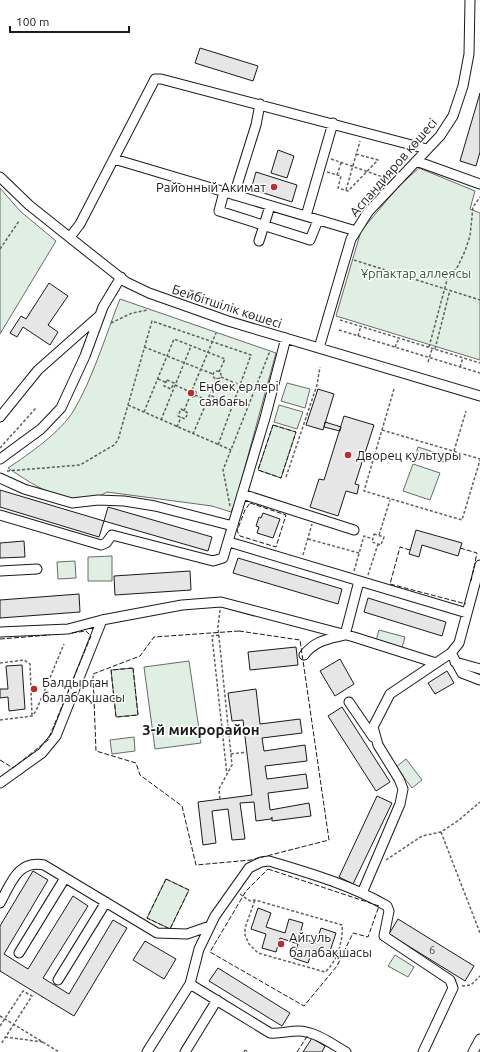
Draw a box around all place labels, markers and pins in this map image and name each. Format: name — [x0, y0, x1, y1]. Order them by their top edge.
place label: Районный Акимат — [156, 180, 266, 194]
marker: Районный Акимат — [269, 182, 279, 192]
place label: Еңбек ерлері саябағы — [199, 379, 279, 408]
marker: Еңбек ерлері саябағы — [186, 388, 196, 398]
place label: Дворец культуры — [356, 448, 461, 462]
marker: Дворец культуры — [343, 450, 353, 460]
place label: Балдырган балабақшасы — [42, 675, 125, 704]
marker: Балдырган балабақшасы — [29, 684, 39, 694]
place label: Айгуль балабақшасы — [289, 930, 372, 959]
marker: Айгуль балабақшасы — [276, 939, 286, 949]

